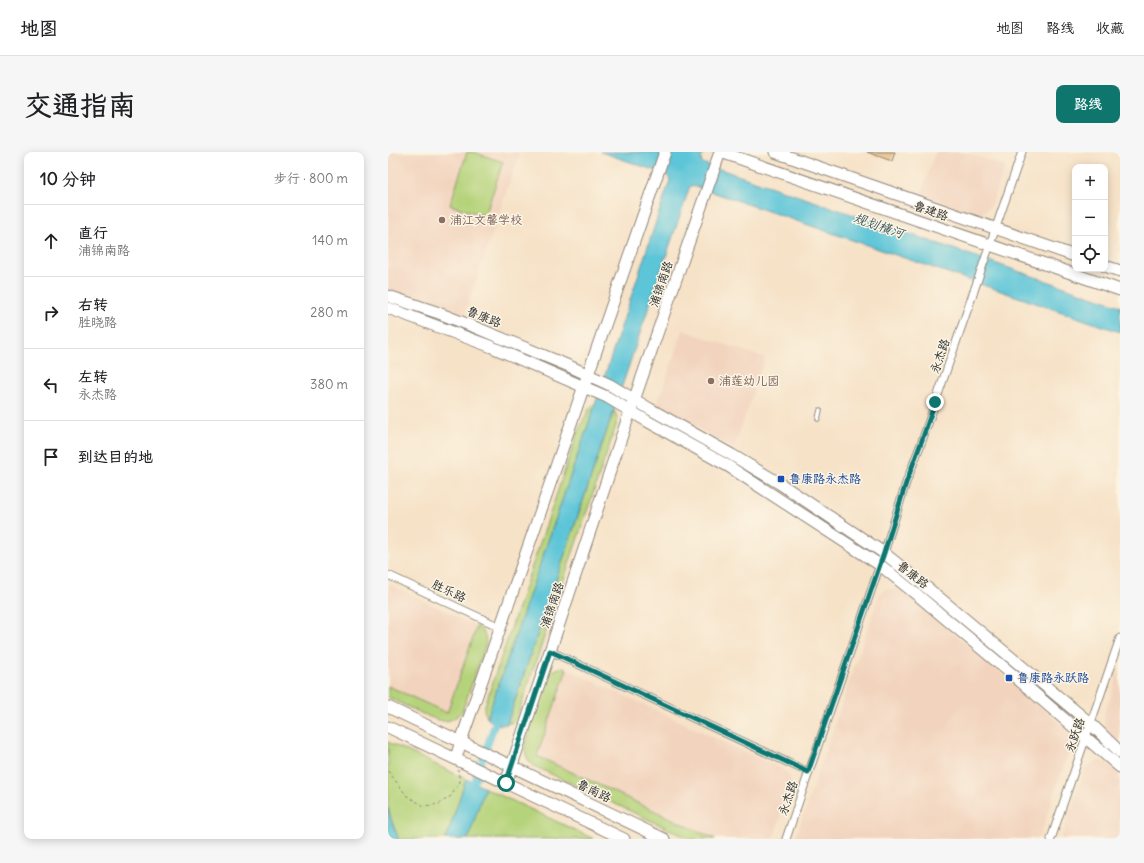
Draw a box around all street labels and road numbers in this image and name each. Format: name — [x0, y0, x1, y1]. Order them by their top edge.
street label: 鲁建路 — [912, 198, 951, 223]
street label: 浦锦南路 — [646, 259, 675, 309]
street label: 鲁康路 — [465, 303, 504, 330]
street label: 永杰路 — [927, 336, 952, 375]
street label: 鲁康路 — [895, 558, 932, 592]
street label: 胜乐路 — [429, 576, 469, 605]
street label: 浦锦南路 — [537, 580, 566, 630]
street label: 永跃路 — [1062, 715, 1087, 754]
street label: 鲁南路 — [575, 776, 614, 805]
street label: 永杰路 — [775, 778, 800, 817]

